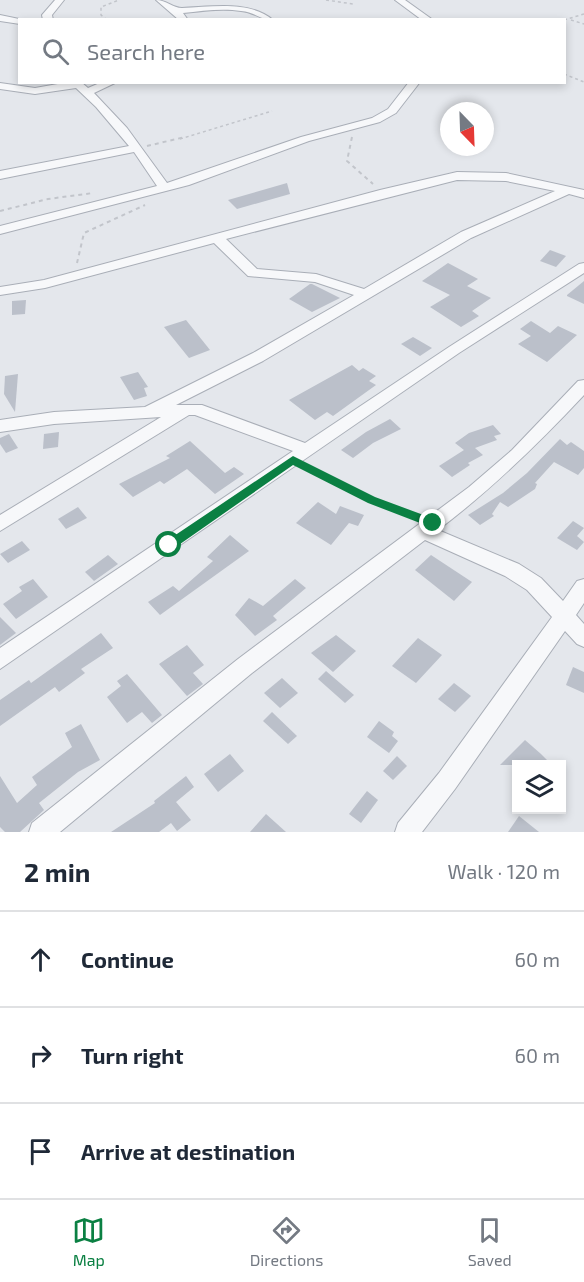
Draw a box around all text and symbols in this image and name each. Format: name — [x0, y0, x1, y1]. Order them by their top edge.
search box — [18, 18, 566, 84]
icon: search — [39, 35, 72, 68]
text: Search here — [87, 38, 205, 64]
north arrow — [440, 102, 494, 156]
route end — [419, 509, 445, 535]
route start — [155, 531, 181, 557]
map controls — [512, 760, 566, 814]
button: layers — [512, 760, 566, 814]
text: 2 min — [24, 856, 90, 887]
text: Walk · 120 m — [448, 859, 560, 883]
icon: ahead — [24, 943, 57, 976]
text: Continue — [81, 946, 174, 972]
text: 60 m — [515, 947, 560, 971]
icon: right — [24, 1039, 57, 1072]
text: Turn right — [81, 1042, 183, 1068]
text: 60 m — [515, 1043, 560, 1067]
icon: arrive — [24, 1135, 57, 1168]
text: Arrive at destination — [81, 1138, 295, 1164]
tab: Map — [72, 1214, 105, 1269]
tab: Directions — [250, 1214, 323, 1269]
tab: Saved — [468, 1214, 512, 1269]

